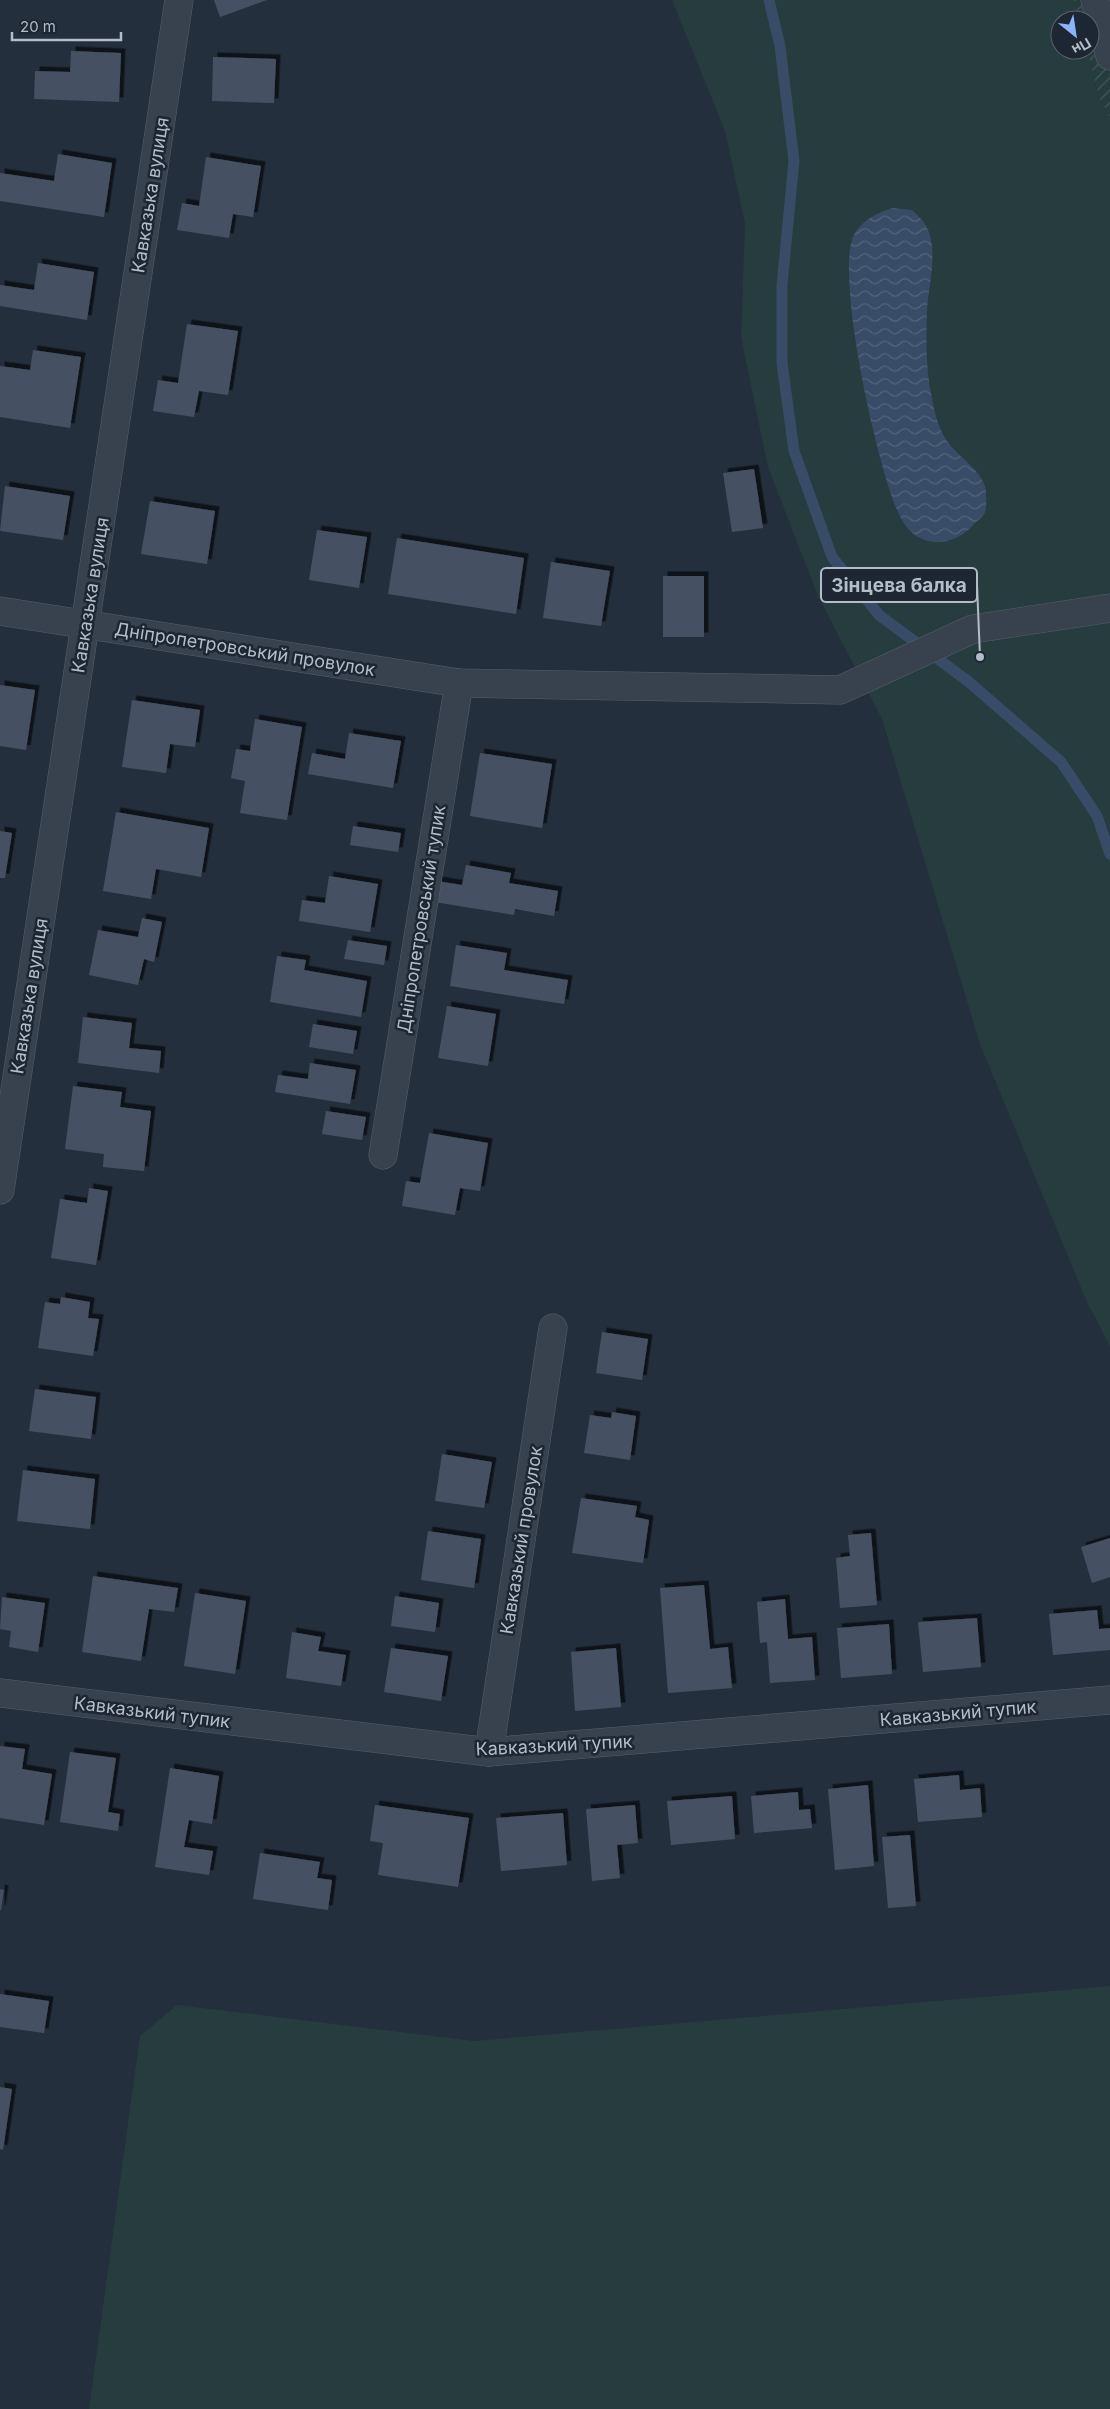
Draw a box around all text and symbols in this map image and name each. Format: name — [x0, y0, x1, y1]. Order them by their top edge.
scale bar — [12, 10, 121, 42]
north arrow — [1050, 10, 1100, 60]
text: 20 m — [20, 17, 56, 36]
text: Пн — [1069, 35, 1094, 59]
street label: Кавказька вулиця — [127, 116, 173, 274]
street label: Кавказька вулиця — [67, 516, 113, 674]
callout: Зінцева балка — [821, 568, 977, 602]
text: Зінцева балка — [831, 574, 967, 597]
street label: Дніпропетровський провулок — [113, 618, 377, 680]
street label: Дніпропетровський тупик — [393, 803, 449, 1034]
street label: Кавказька вулиця — [6, 917, 52, 1075]
street label: Кавказький провулок — [496, 1444, 546, 1636]
street label: Кавказький тупик — [73, 1692, 231, 1732]
street label: Кавказький тупик — [879, 1696, 1037, 1730]
street label: Кавказький тупик — [475, 1730, 633, 1760]

